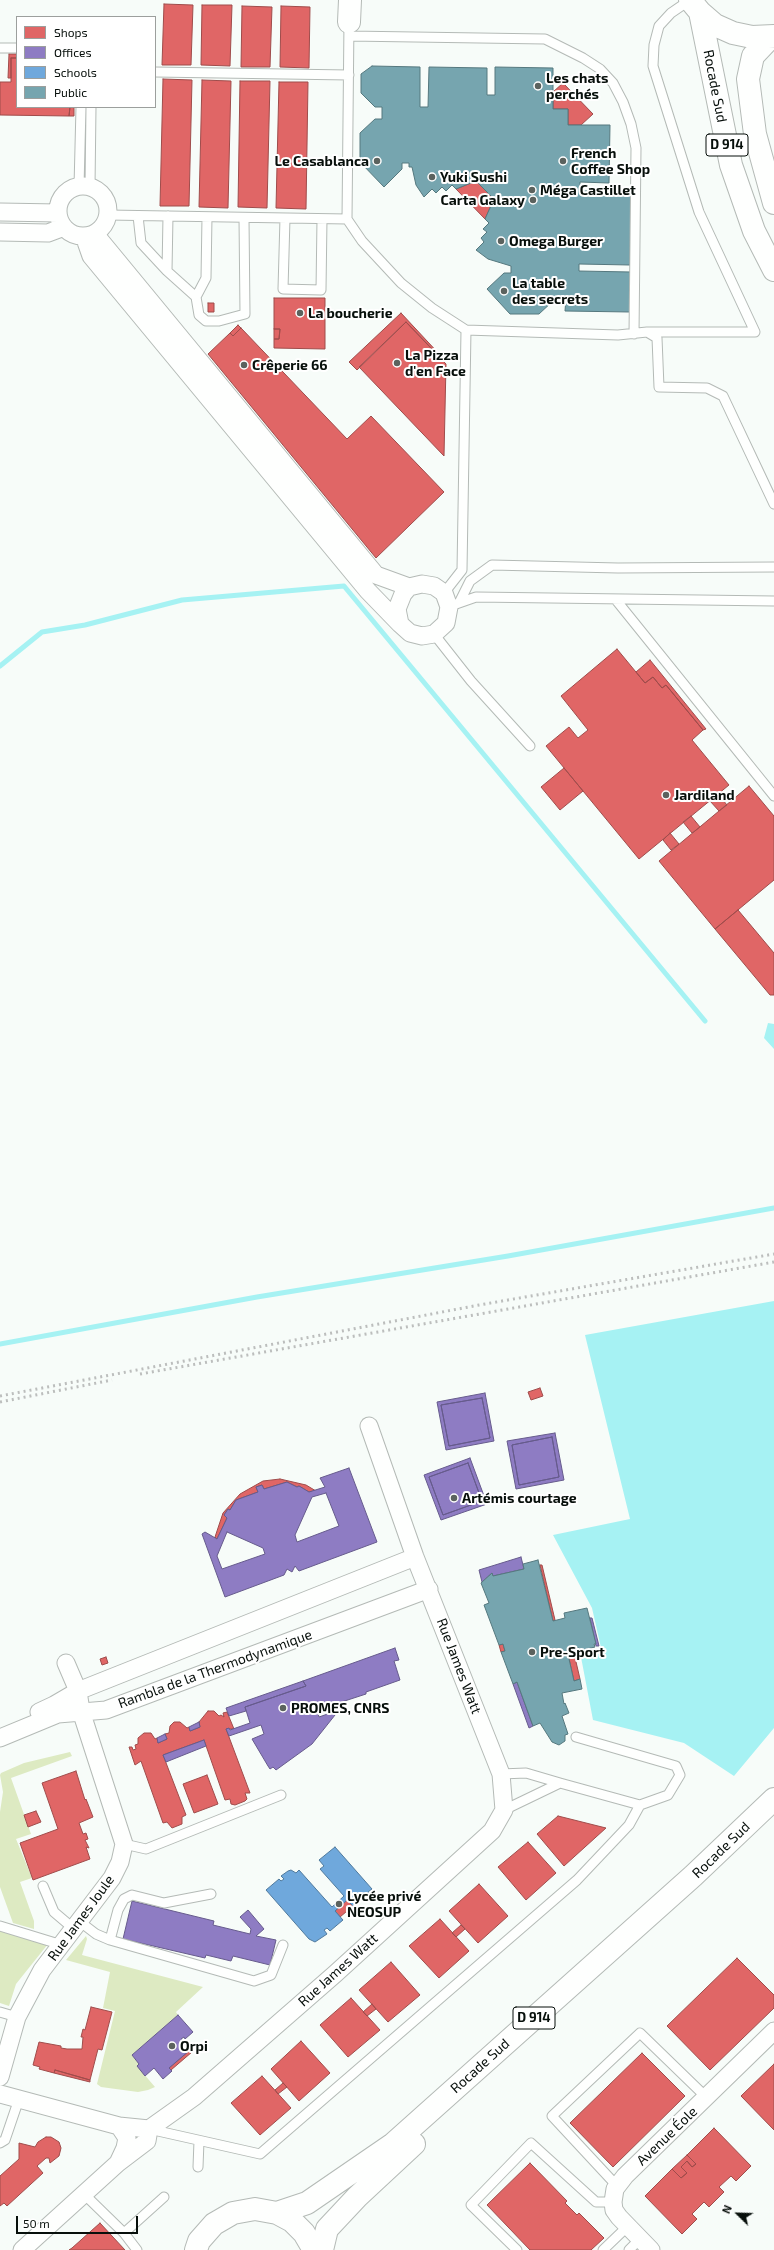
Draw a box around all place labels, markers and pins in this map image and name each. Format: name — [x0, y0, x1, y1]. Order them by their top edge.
place label: Les chats perchés — [546, 70, 609, 102]
marker: Les chats perchés — [533, 81, 543, 91]
place label: French Coffee Shop — [571, 145, 650, 178]
place label: Le Casablanca — [275, 153, 369, 169]
marker: Le Casablanca — [372, 156, 382, 166]
marker: French Coffee Shop — [558, 156, 568, 166]
place label: Yuki Sushi — [440, 169, 507, 185]
marker: Yuki Sushi — [427, 172, 437, 182]
place label: Méga Castillet — [540, 182, 636, 198]
marker: Méga Castillet — [527, 185, 537, 195]
place label: Carta Galaxy — [441, 192, 525, 208]
marker: Carta Galaxy — [528, 195, 538, 205]
place label: Omega Burger — [509, 233, 603, 249]
marker: Omega Burger — [496, 236, 506, 246]
place label: La table des secrets — [512, 275, 588, 308]
marker: La table des secrets — [499, 286, 509, 296]
place label: La boucherie — [308, 305, 393, 321]
marker: La boucherie — [295, 308, 305, 318]
place label: La Pizza d'en Face — [405, 347, 466, 380]
place label: Crêperie 66 — [252, 357, 328, 373]
marker: La Pizza d'en Face — [392, 358, 402, 368]
marker: Crêperie 66 — [239, 360, 249, 370]
place label: Jardiland — [674, 787, 735, 803]
marker: Jardiland — [661, 790, 671, 800]
place label: Artémis courtage — [462, 1490, 577, 1506]
marker: Artémis courtage — [449, 1493, 459, 1503]
place label: Pre-Sport — [540, 1644, 605, 1660]
marker: Pre-Sport — [527, 1647, 537, 1657]
place label: PROMES, CNRS — [291, 1700, 389, 1716]
marker: PROMES, CNRS — [278, 1703, 288, 1713]
place label: Lycée privé NEOSUP — [347, 1888, 421, 1920]
marker: Lycée privé NEOSUP — [334, 1899, 344, 1909]
place label: Orpi — [180, 2038, 208, 2054]
marker: Orpi — [167, 2041, 177, 2051]

